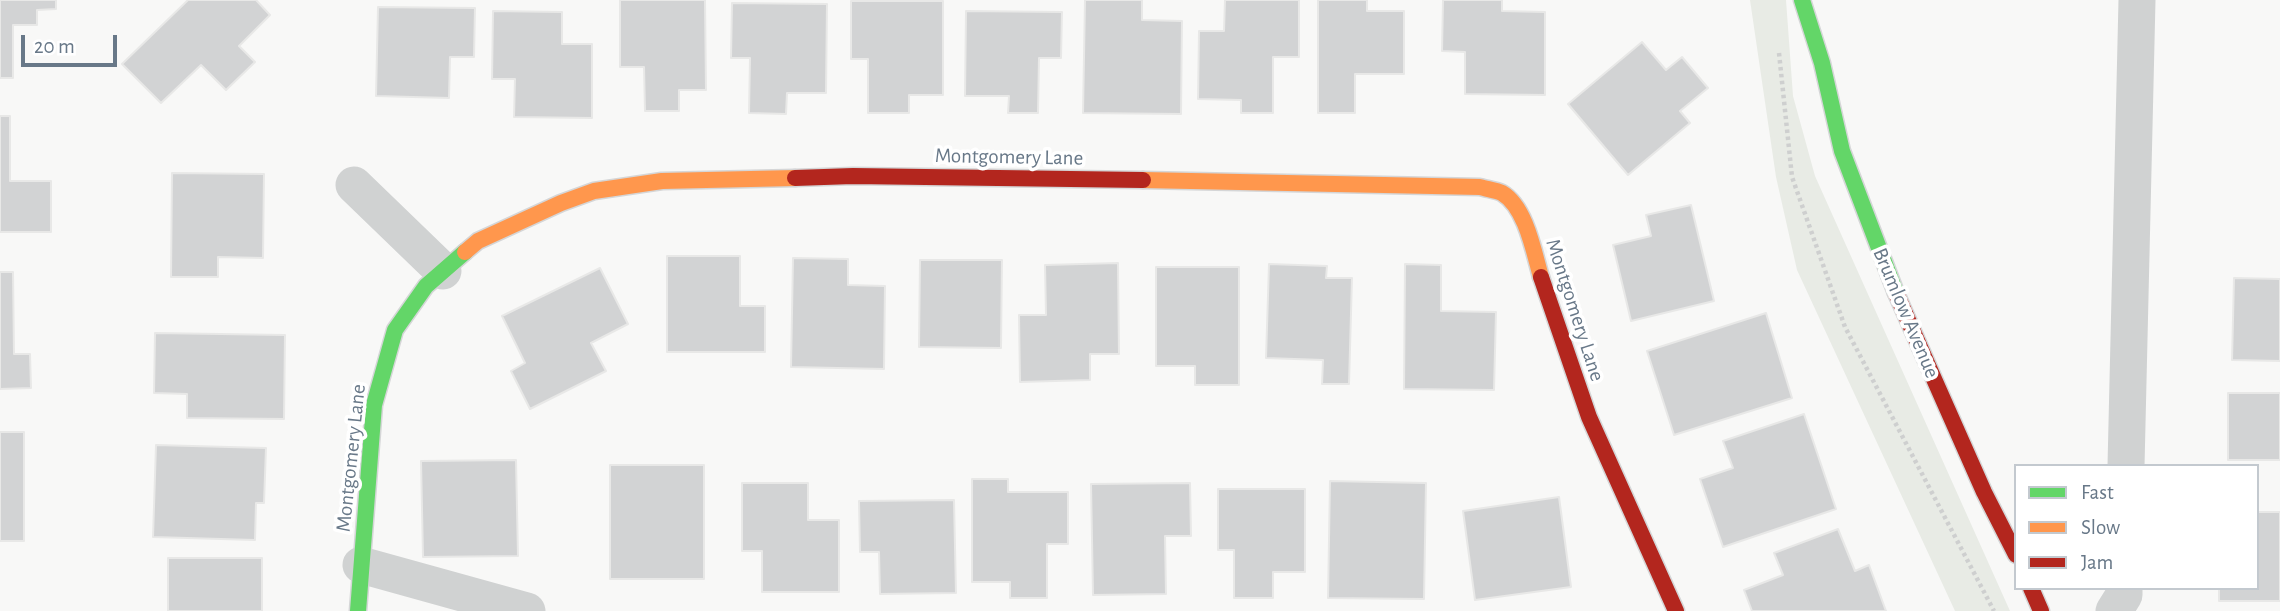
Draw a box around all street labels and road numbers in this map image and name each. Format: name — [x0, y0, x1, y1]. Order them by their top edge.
street label: Montgomery Lane — [935, 143, 1083, 171]
street label: Montgomery Lane — [1540, 236, 1610, 384]
street label: Brumlow Avenue — [1867, 244, 1945, 382]
street label: Montgomery Lane — [331, 383, 371, 533]

